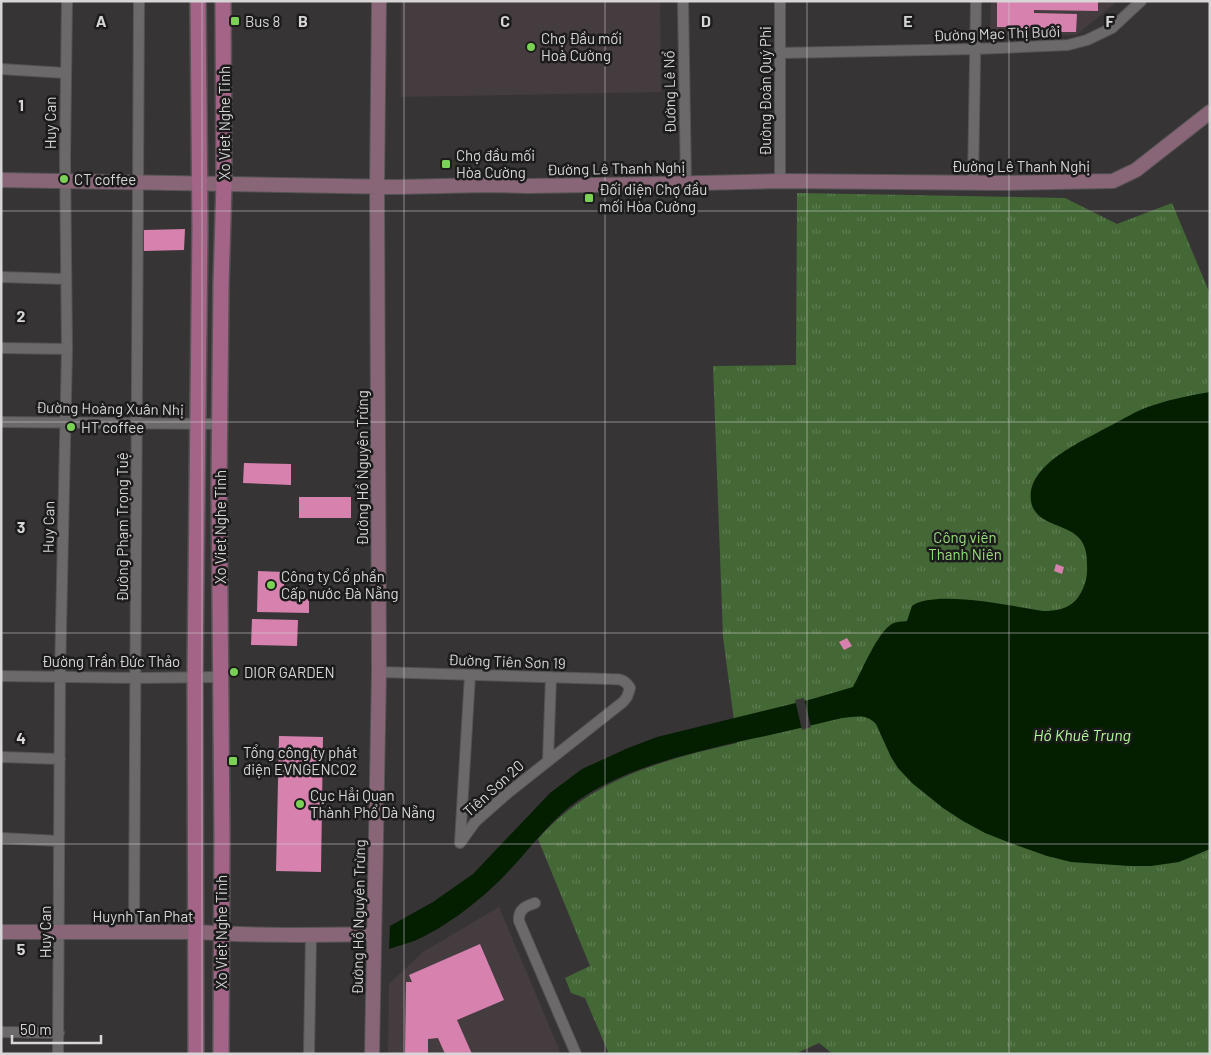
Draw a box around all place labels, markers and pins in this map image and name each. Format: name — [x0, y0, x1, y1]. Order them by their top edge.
place label: Bus 8 — [245, 12, 280, 30]
marker: Bus 8 — [229, 15, 241, 27]
place label: Chợ Đầu mối Hoà Cường — [541, 29, 622, 64]
marker: Chợ Đầu mối Hoà Cường — [525, 41, 537, 53]
place label: Chợ đầu mối Hòa Cường — [456, 146, 535, 181]
marker: Chợ đầu mối Hòa Cường — [440, 158, 452, 170]
place label: CT coffee — [74, 170, 136, 188]
marker: CT coffee — [58, 173, 70, 185]
place label: Đối diện Chợ đầu mối Hòa Cường — [599, 180, 707, 215]
marker: Đối diện Chợ đầu mối Hòa Cường — [583, 192, 595, 204]
place label: HT coffee — [81, 418, 144, 436]
marker: HT coffee — [65, 421, 77, 433]
place label: Công ty Cổ phần Cấp nước Đà Nẵng — [281, 567, 399, 602]
marker: Công ty Cổ phần Cấp nước Đà Nẵng — [265, 579, 277, 591]
place label: DIOR GARDEN — [244, 663, 335, 681]
marker: DIOR GARDEN — [228, 666, 240, 678]
place label: Tổng công ty phát điện EVNGENCO2 — [243, 743, 357, 778]
marker: Tổng công ty phát điện EVNGENCO2 — [227, 755, 239, 767]
place label: Cục Hẳi Quan Thành Phổ Dà Nẵng — [310, 786, 435, 821]
marker: Cục Hẳi Quan Thành Phổ Dà Nẵng — [294, 798, 306, 810]

